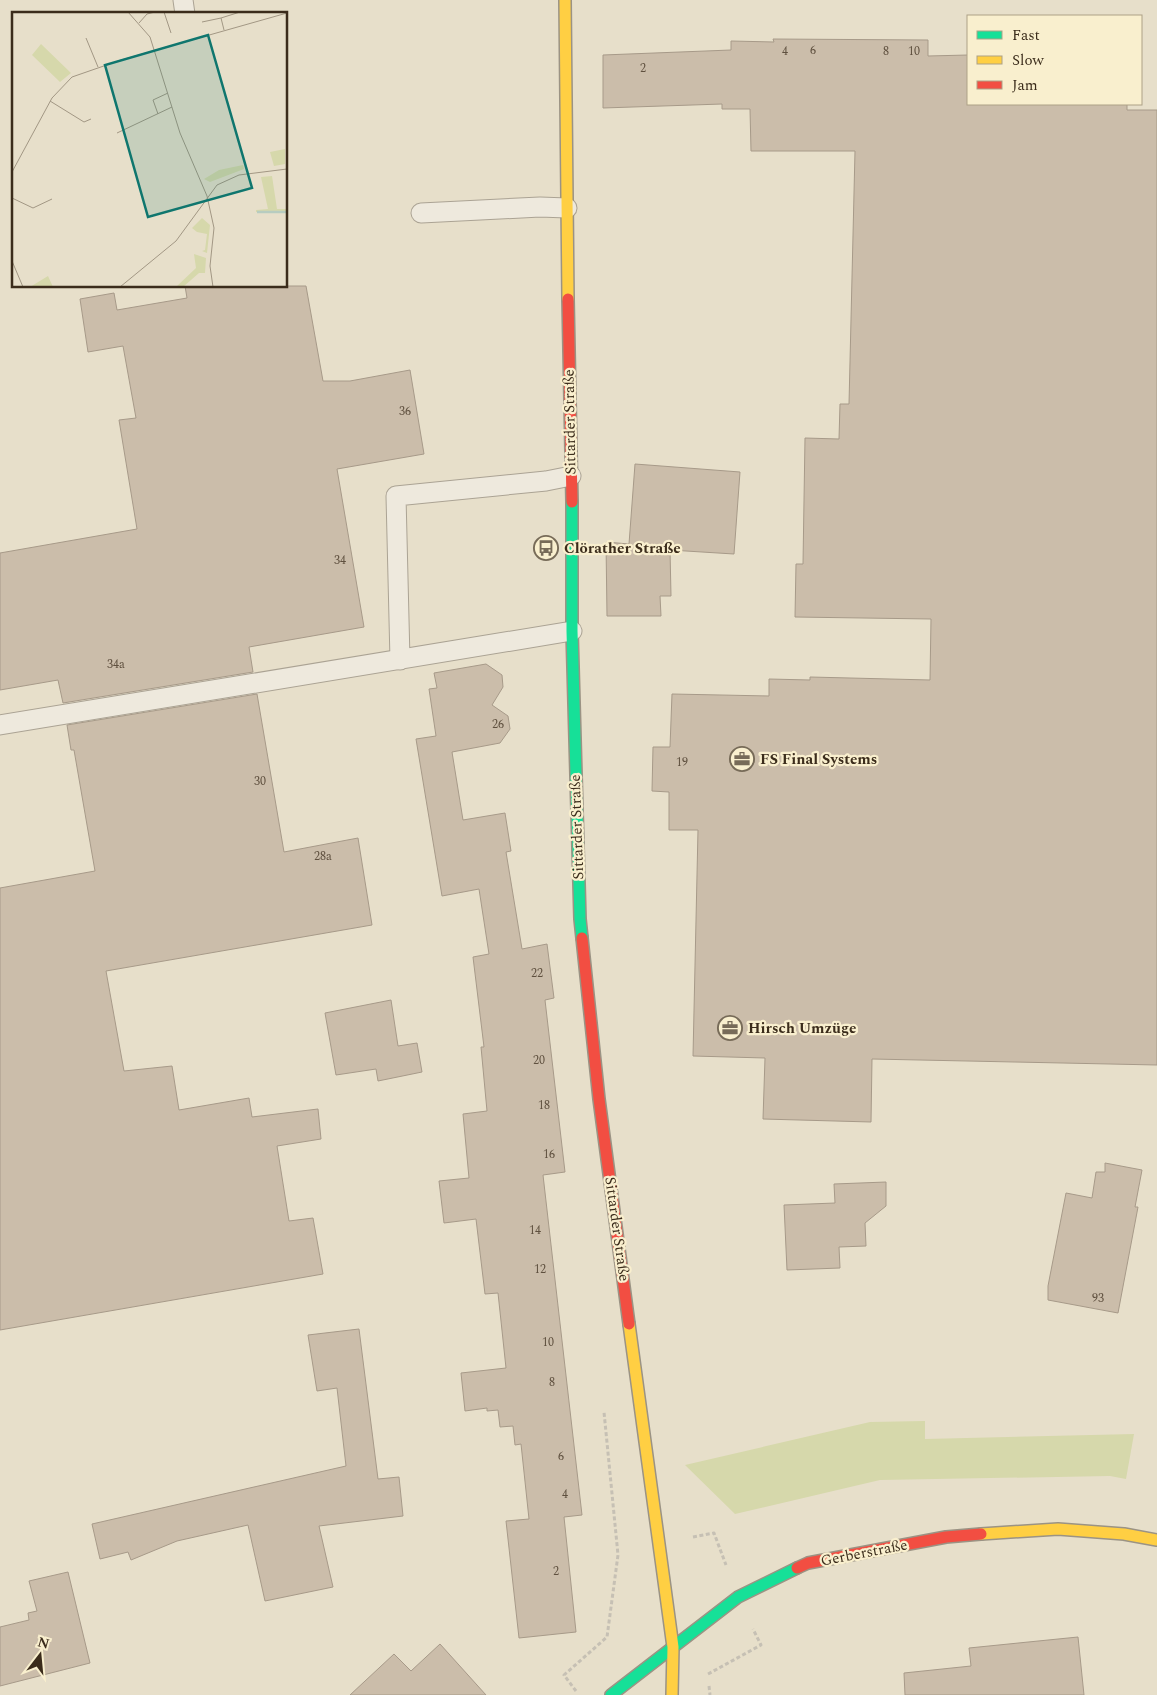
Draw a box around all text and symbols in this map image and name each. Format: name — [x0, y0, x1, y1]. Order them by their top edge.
inset map — [12, 12, 288, 288]
legend — [967, 15, 1142, 105]
text: Fast — [1012, 24, 1040, 47]
house number: 6 — [810, 41, 816, 60]
house number: 4 — [782, 42, 788, 61]
house number: 8 — [883, 42, 889, 61]
house number: 10 — [908, 42, 920, 61]
text: Slow — [1012, 49, 1044, 72]
house number: 2 — [640, 59, 646, 78]
text: Jam — [1012, 74, 1038, 97]
street label: Sittarder Straße — [558, 369, 582, 475]
house number: 36 — [399, 402, 411, 421]
bus stop icon: Clörather Straße — [533, 535, 559, 561]
place label: Clörather Straße — [564, 537, 681, 560]
house number: 34 — [334, 551, 346, 570]
house number: 34a — [107, 655, 125, 674]
house number: 26 — [492, 715, 504, 734]
office icon: FS Final Systems — [729, 746, 755, 772]
place label: FS Final Systems — [760, 748, 877, 771]
house number: 19 — [676, 753, 688, 772]
house number: 30 — [254, 772, 266, 791]
street label: Sittarder Straße — [564, 774, 590, 880]
house number: 28a — [314, 847, 332, 866]
house number: 22 — [531, 964, 543, 983]
office icon: Hirsch Umzüge — [717, 1015, 743, 1041]
place label: Hirsch Umzüge — [748, 1017, 856, 1040]
house number: 20 — [533, 1051, 545, 1070]
house number: 18 — [538, 1096, 550, 1115]
house number: 16 — [543, 1145, 555, 1164]
street label: Sittarder Straße — [598, 1175, 636, 1283]
house number: 14 — [529, 1221, 541, 1240]
house number: 12 — [534, 1260, 546, 1279]
house number: 93 — [1092, 1289, 1104, 1308]
house number: 10 — [542, 1333, 554, 1352]
house number: 8 — [549, 1373, 555, 1392]
house number: 6 — [558, 1447, 564, 1466]
house number: 4 — [562, 1485, 568, 1504]
street label: Gerberstraße — [819, 1533, 909, 1573]
house number: 2 — [553, 1562, 559, 1581]
north arrow — [15, 1630, 65, 1680]
text: N — [35, 1631, 52, 1655]

